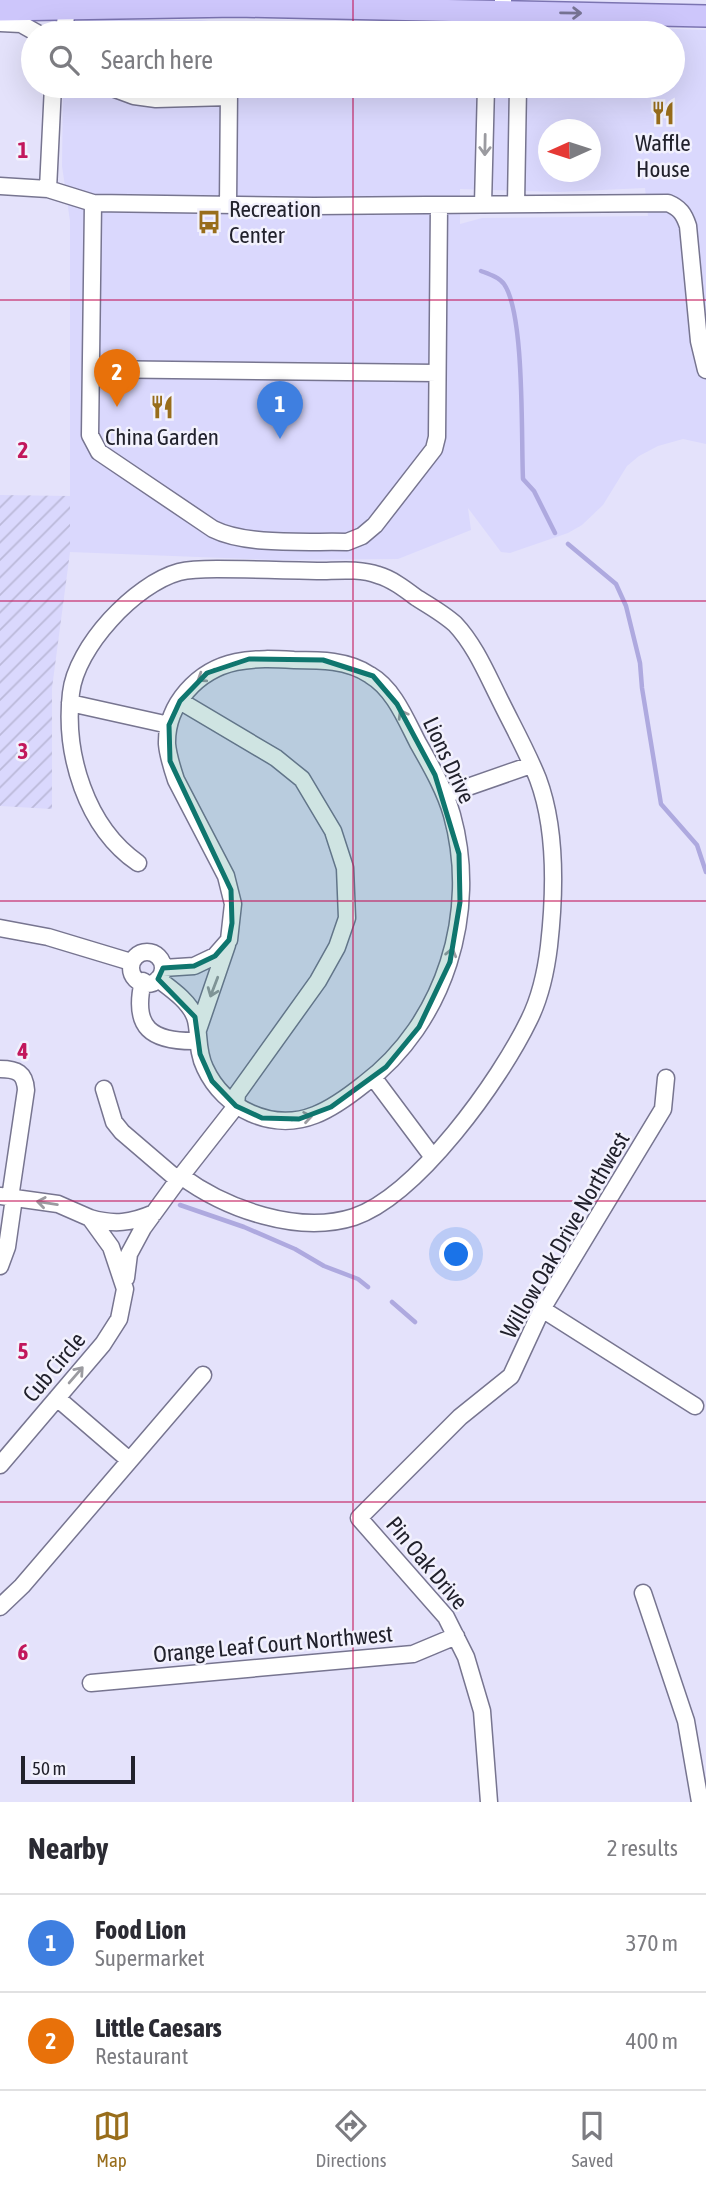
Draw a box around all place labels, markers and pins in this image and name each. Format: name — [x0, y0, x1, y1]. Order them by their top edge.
restaurant icon: Waffle House — [649, 99, 677, 127]
place label: Waffle House — [635, 130, 691, 182]
place label: Recreation Center — [229, 196, 321, 248]
bus stop icon: Recreation Center — [195, 208, 223, 236]
pin: 2 — [94, 349, 140, 407]
pin: 1 — [257, 381, 303, 439]
restaurant icon: China Garden — [148, 393, 176, 421]
place label: China Garden — [105, 424, 219, 450]

